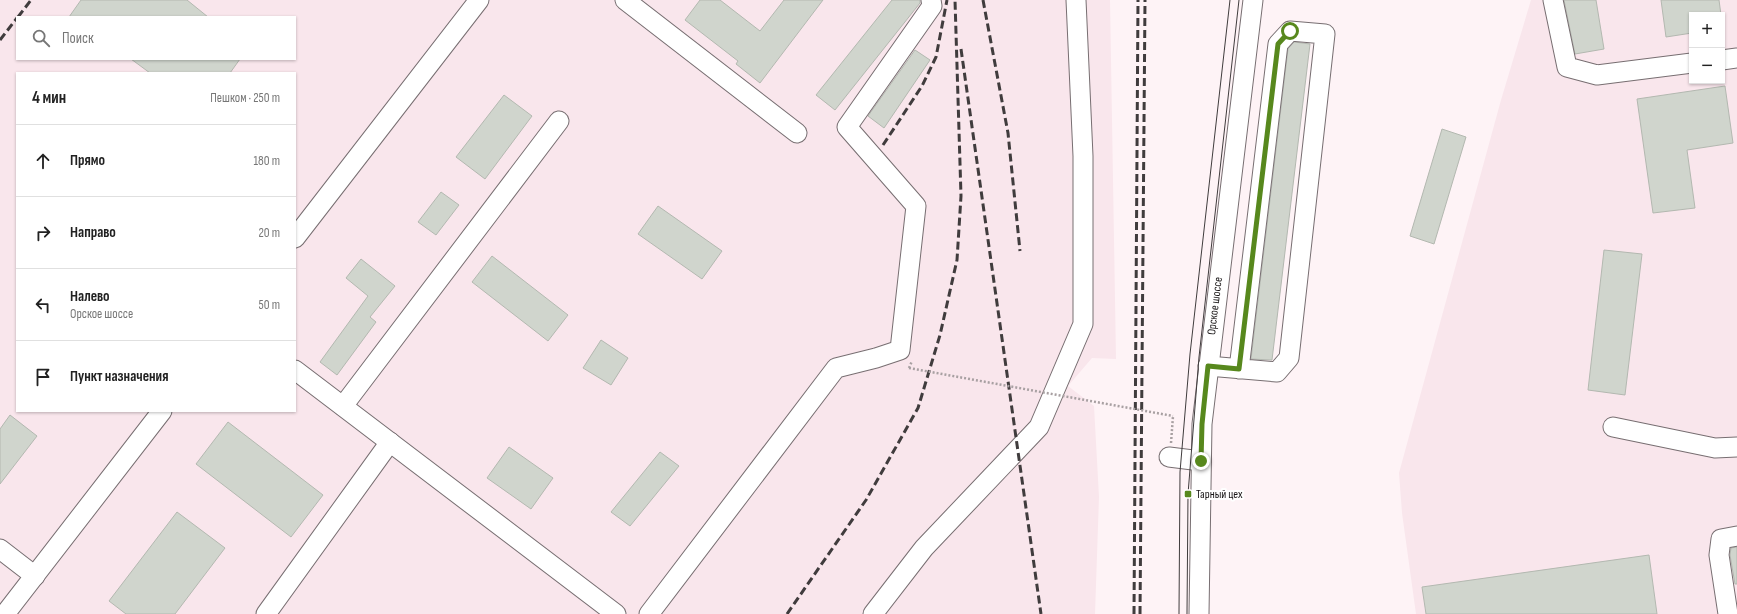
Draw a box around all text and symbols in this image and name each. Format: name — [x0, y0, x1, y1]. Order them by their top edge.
map controls — [1689, 12, 1725, 84]
button: + — [1689, 12, 1725, 48]
search box — [16, 16, 296, 60]
route start — [1281, 22, 1299, 40]
icon: search — [30, 27, 52, 49]
text: Поиск — [62, 29, 94, 48]
button: − — [1689, 48, 1725, 84]
text: 4 мин — [32, 88, 66, 108]
text: Пешком · 250 m — [210, 90, 280, 106]
icon: ahead — [32, 150, 54, 172]
text: Прямо — [70, 151, 105, 170]
text: 180 m — [254, 153, 280, 169]
icon: right — [32, 222, 54, 244]
text: Направо — [70, 223, 116, 242]
text: 20 m — [258, 225, 280, 241]
street label: Орское шоссе — [1204, 276, 1226, 336]
text: Налево — [70, 287, 110, 306]
icon: left — [32, 294, 54, 316]
text: 50 m — [259, 297, 280, 313]
text: Орское шоссе — [70, 306, 133, 322]
icon: arrive — [32, 366, 54, 388]
text: Пункт назначения — [70, 367, 168, 386]
route end — [1192, 452, 1210, 470]
place label: Тарный цех — [1196, 487, 1243, 502]
marker: Тарный цех — [1183, 489, 1193, 499]

